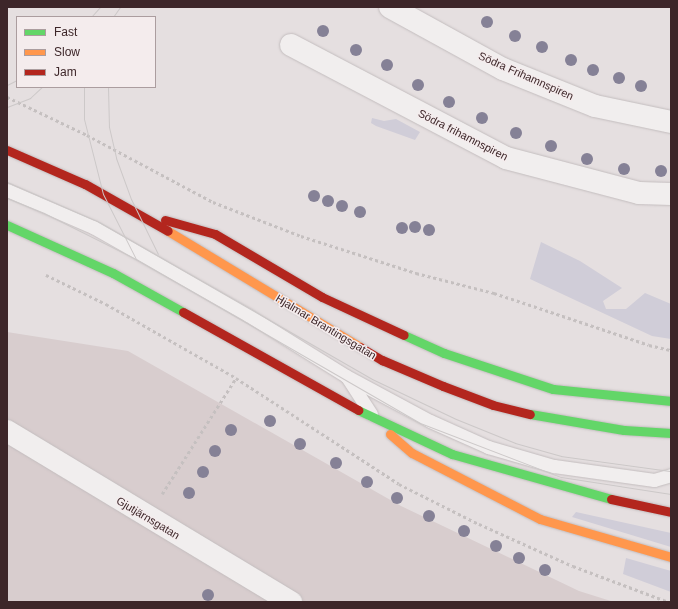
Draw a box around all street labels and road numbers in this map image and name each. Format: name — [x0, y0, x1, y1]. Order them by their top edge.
street label: Södra Frihamnspiren — [476, 49, 576, 103]
street label: Södra frihamnspiren — [416, 107, 510, 163]
street label: Hjalmar Brantingsgatan — [273, 292, 379, 362]
street label: Gjutjärnsgatan — [114, 494, 182, 542]

